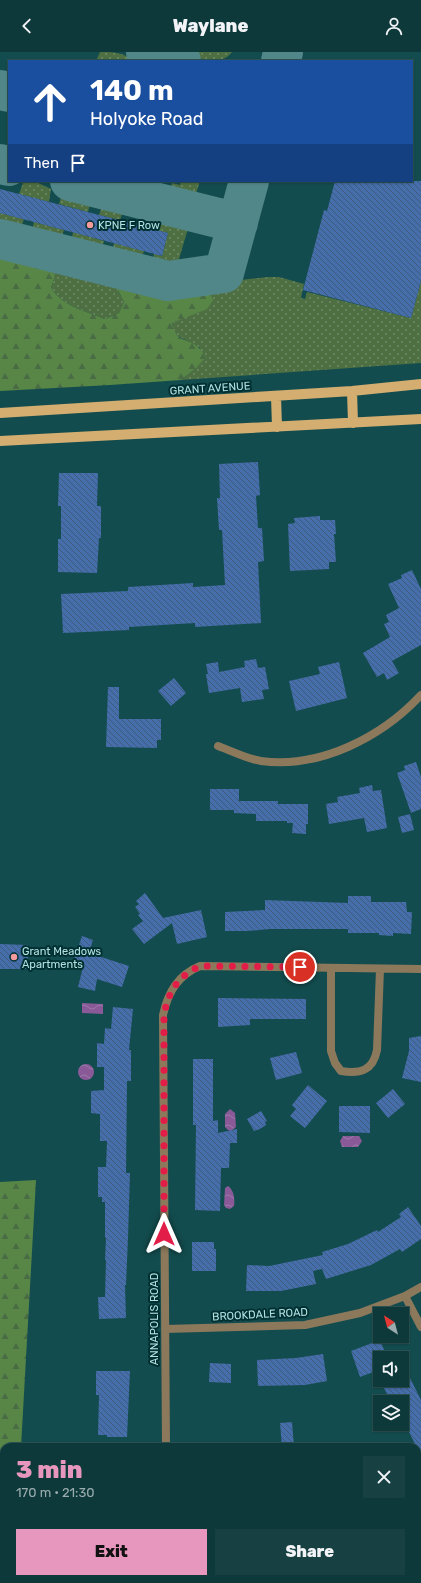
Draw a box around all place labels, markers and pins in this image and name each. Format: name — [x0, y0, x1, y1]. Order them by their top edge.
place label: KPNE F Row — [98, 219, 160, 232]
marker: KPNE F Row — [85, 220, 95, 230]
place label: Grant Meadows Apartments — [22, 945, 102, 971]
pin — [283, 950, 317, 984]
marker: Grant Meadows Apartments — [9, 952, 19, 962]

